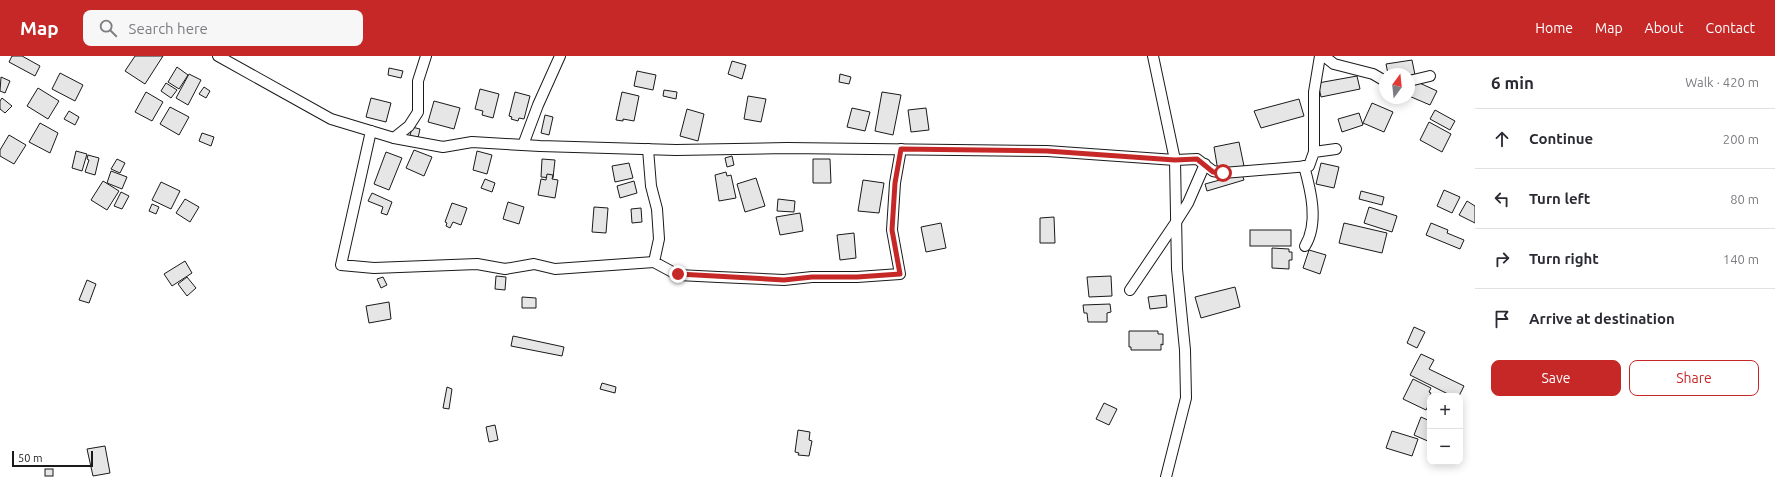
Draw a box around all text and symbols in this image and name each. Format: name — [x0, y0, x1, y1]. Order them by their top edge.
search box — [83, 10, 363, 46]
text: Map — [20, 17, 59, 39]
icon: search — [97, 17, 119, 39]
text: Search here — [129, 20, 208, 37]
text: Home — [1535, 20, 1573, 36]
text: Map — [1595, 20, 1623, 36]
text: About — [1645, 20, 1684, 36]
text: Contact — [1706, 20, 1755, 36]
north arrow — [1379, 68, 1415, 104]
text: 6 min — [1491, 73, 1534, 92]
text: Walk · 420 m — [1685, 75, 1759, 89]
icon: ahead — [1491, 128, 1513, 150]
text: Continue — [1529, 130, 1593, 147]
text: 200 m — [1723, 132, 1759, 146]
route start — [1214, 164, 1232, 182]
icon: left — [1491, 188, 1513, 210]
text: Turn left — [1529, 190, 1590, 207]
text: 80 m — [1730, 192, 1759, 206]
icon: right — [1491, 248, 1513, 270]
text: Turn right — [1529, 250, 1599, 267]
text: 140 m — [1723, 252, 1759, 266]
route end — [669, 265, 687, 283]
icon: arrive — [1491, 308, 1513, 330]
text: Arrive at destination — [1529, 310, 1675, 327]
button: Save — [1491, 360, 1621, 396]
button: Share — [1629, 360, 1759, 396]
map controls — [1427, 393, 1463, 465]
button: + — [1427, 393, 1463, 429]
button: − — [1427, 429, 1463, 465]
scale bar — [12, 449, 93, 468]
text: 50 m — [18, 452, 42, 464]

